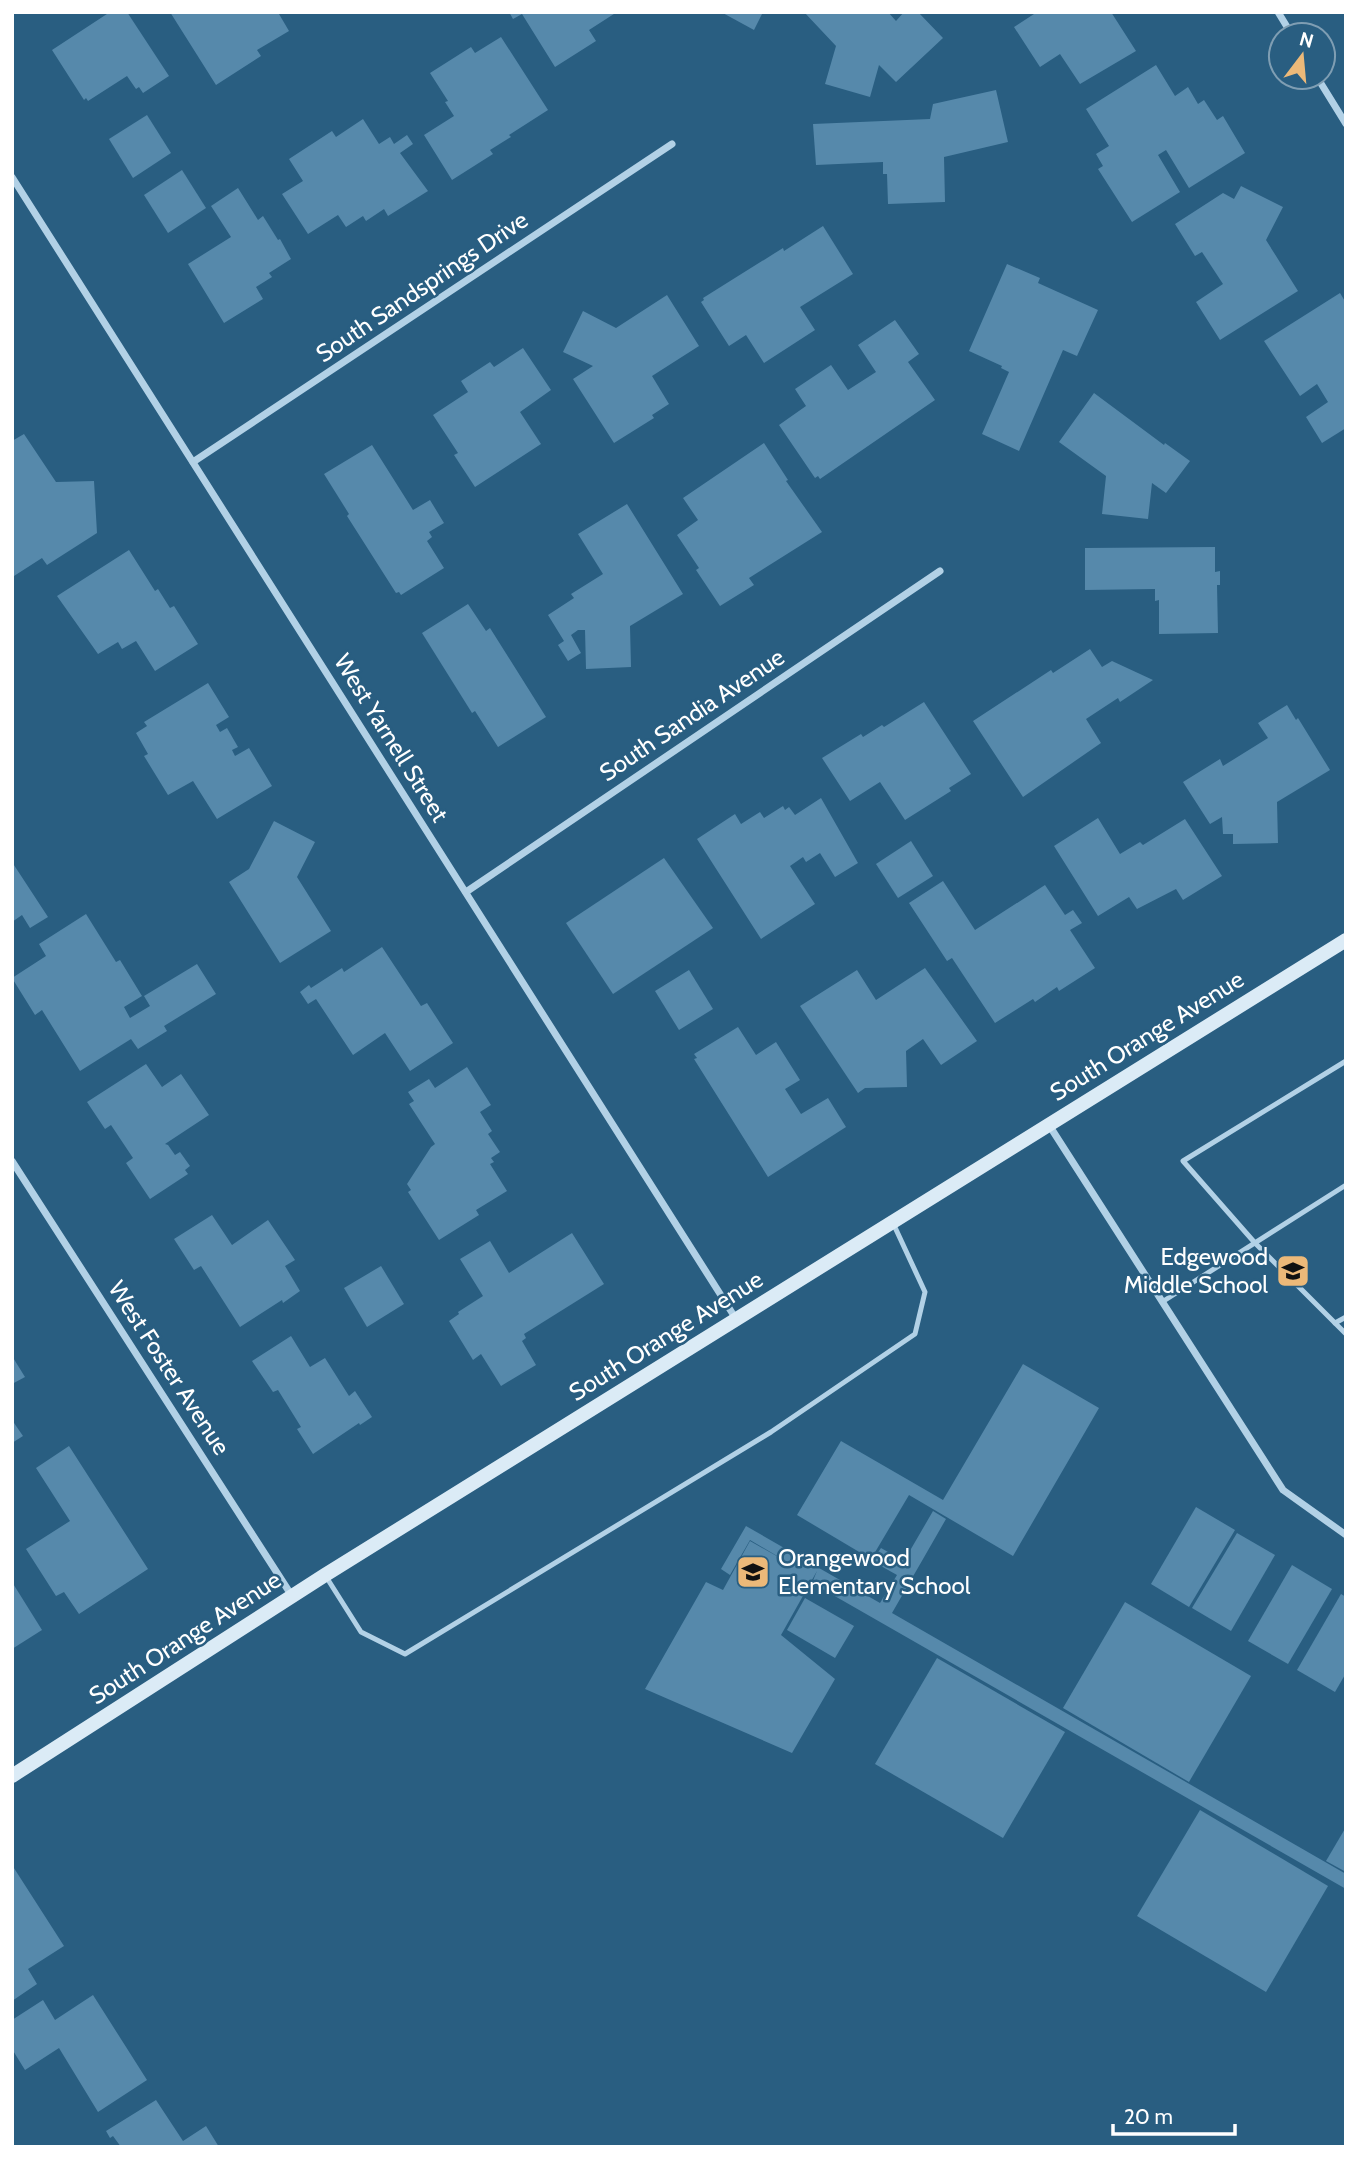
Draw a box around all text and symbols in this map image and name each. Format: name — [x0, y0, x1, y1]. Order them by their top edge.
north arrow — [1267, 21, 1337, 91]
text: N — [1297, 27, 1316, 53]
street label: South Sandsprings Drive — [310, 205, 533, 368]
street label: South Sandia Avenue — [594, 642, 790, 787]
street label: West Yarnell Street — [328, 648, 455, 827]
street label: South Orange Avenue — [1045, 964, 1249, 1107]
place label: Edgewood Middle School — [1124, 1242, 1268, 1299]
school or university icon: Edgewood Middle School — [1274, 1252, 1312, 1290]
street label: South Orange Avenue — [564, 1264, 768, 1407]
street label: West Foster Avenue — [102, 1275, 236, 1460]
place label: Orangewood Elementary School — [778, 1543, 971, 1600]
school or university icon: Orangewood Elementary School — [734, 1553, 772, 1591]
street label: South Orange Avenue — [83, 1565, 286, 1710]
scale bar — [1113, 2092, 1236, 2136]
text: 20 m — [1124, 2104, 1173, 2129]

